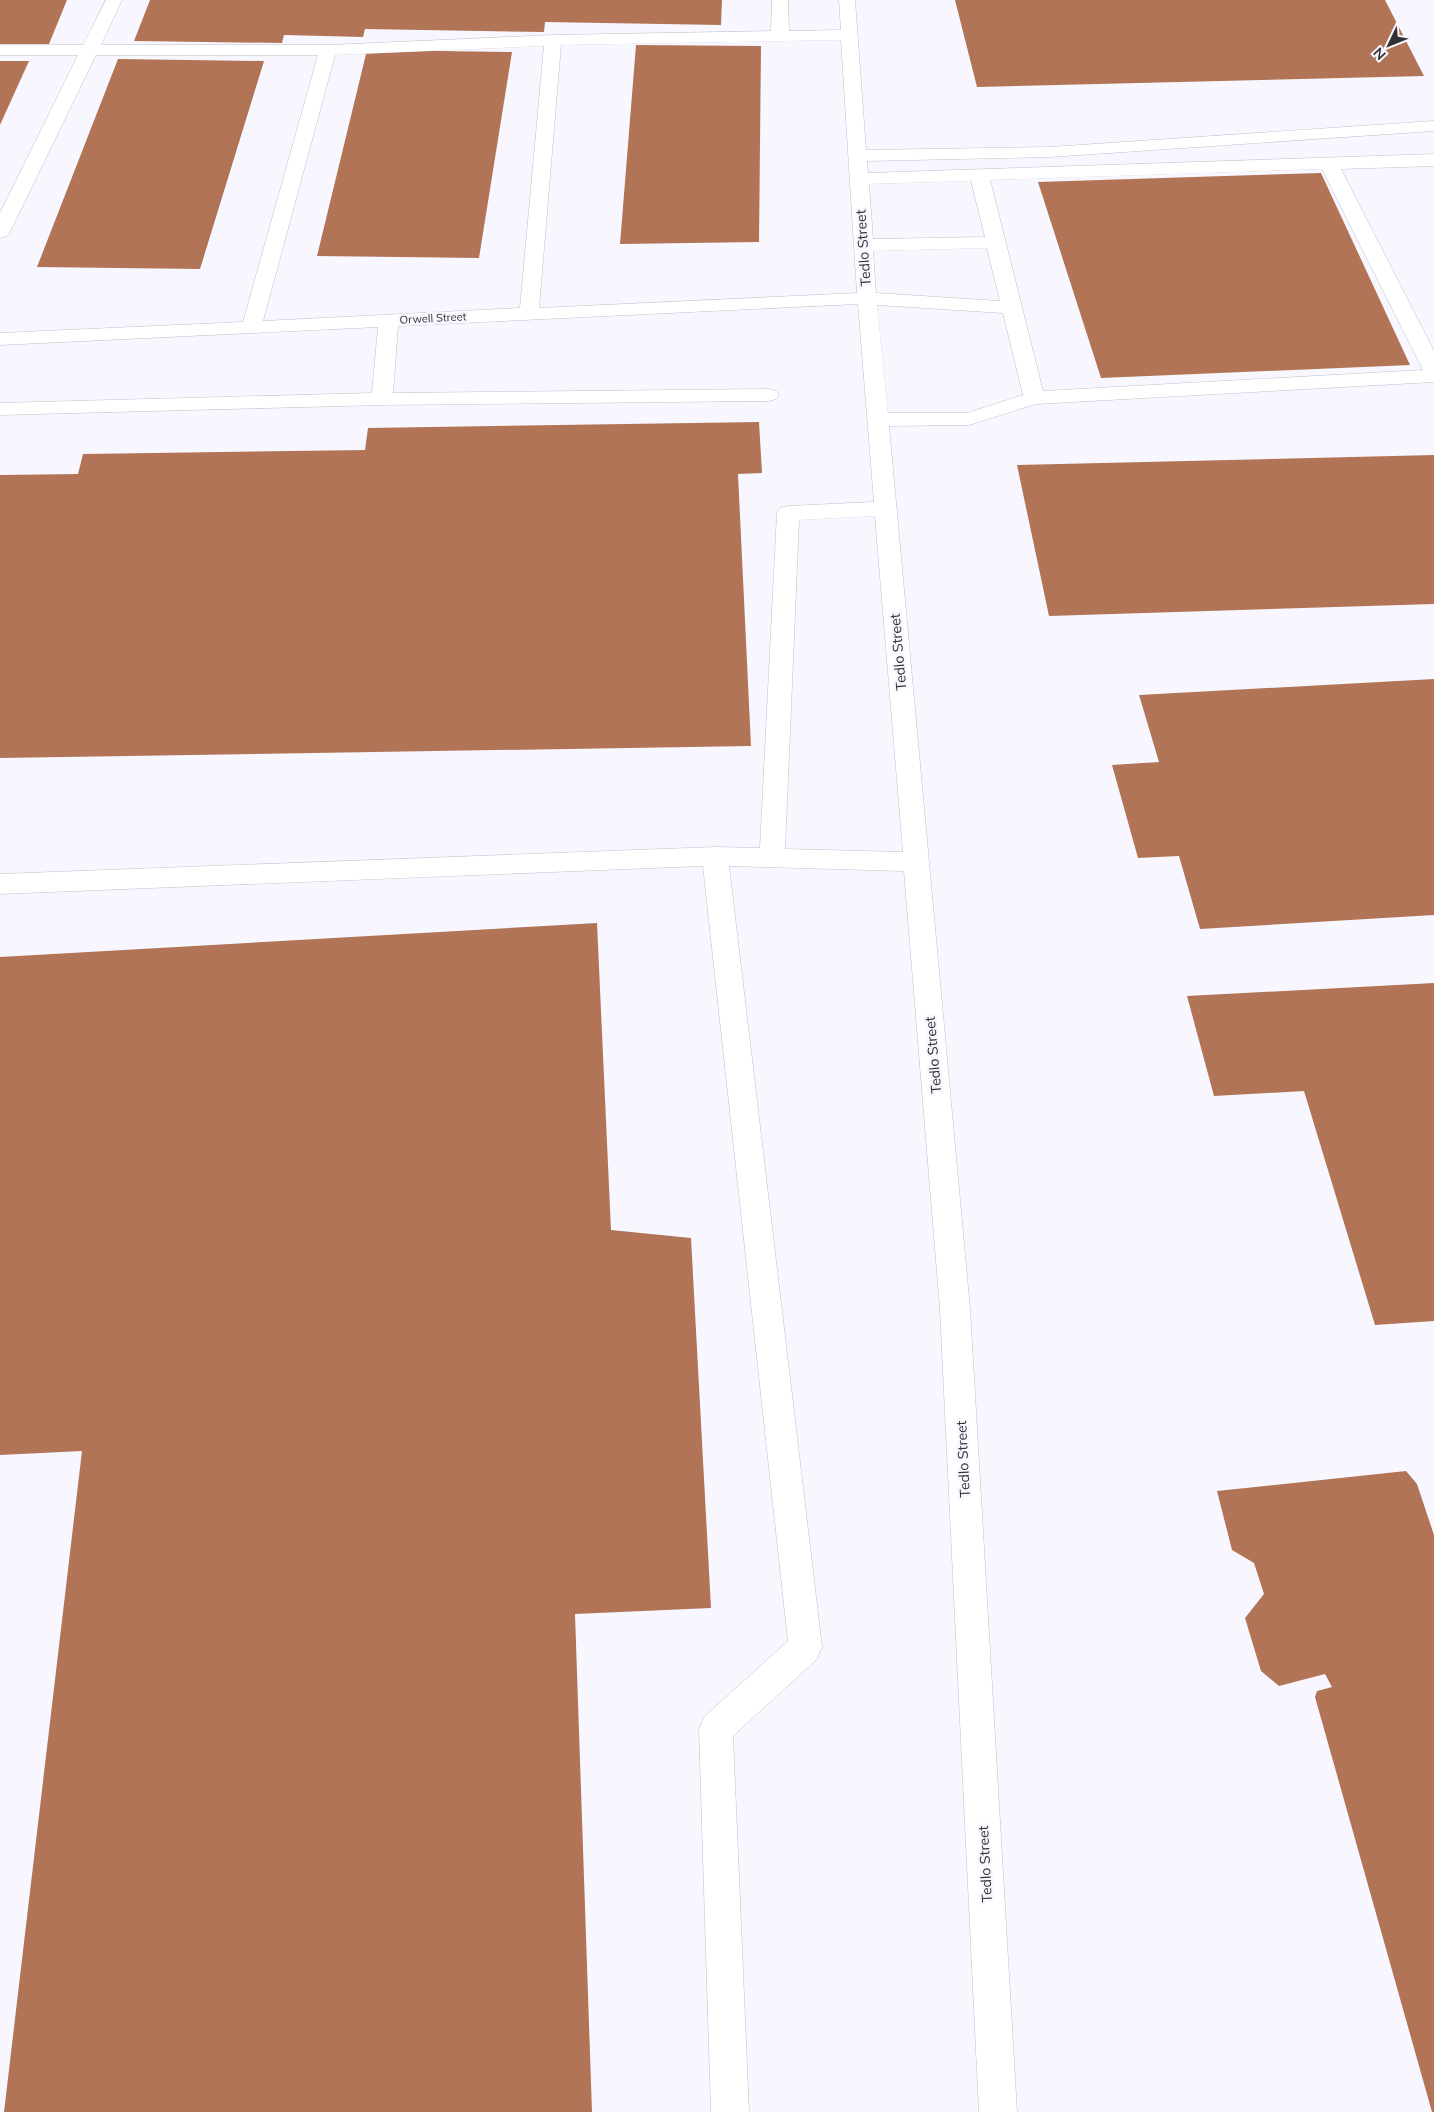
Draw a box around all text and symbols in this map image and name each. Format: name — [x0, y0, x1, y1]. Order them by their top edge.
north arrow — [1364, 20, 1414, 70]
text: N — [1369, 44, 1390, 64]
street label: Tedlo Street — [851, 209, 875, 287]
street label: Orwell Street — [399, 309, 467, 327]
street label: Tedlo Street — [886, 613, 910, 691]
street label: Tedlo Street — [921, 1016, 945, 1094]
street label: Tedlo Street — [952, 1420, 974, 1498]
street label: Tedlo Street — [974, 1825, 996, 1903]

